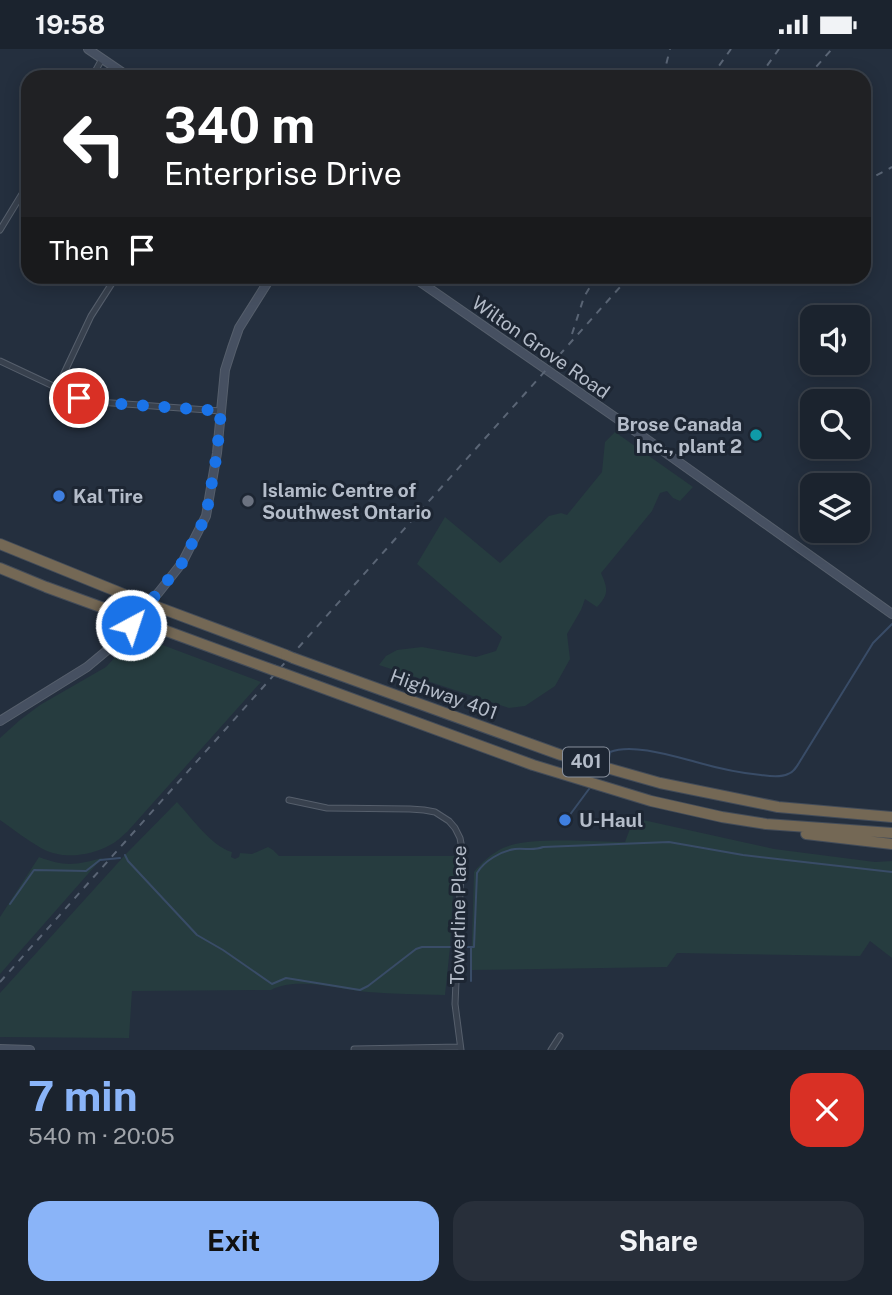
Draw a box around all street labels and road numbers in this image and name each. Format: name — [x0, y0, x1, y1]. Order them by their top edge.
street label: Wilton Grove Road — [468, 291, 614, 403]
street label: Highway 401 — [387, 664, 501, 724]
road number: 401 — [563, 747, 609, 777]
street label: Towerline Place — [446, 845, 470, 985]

